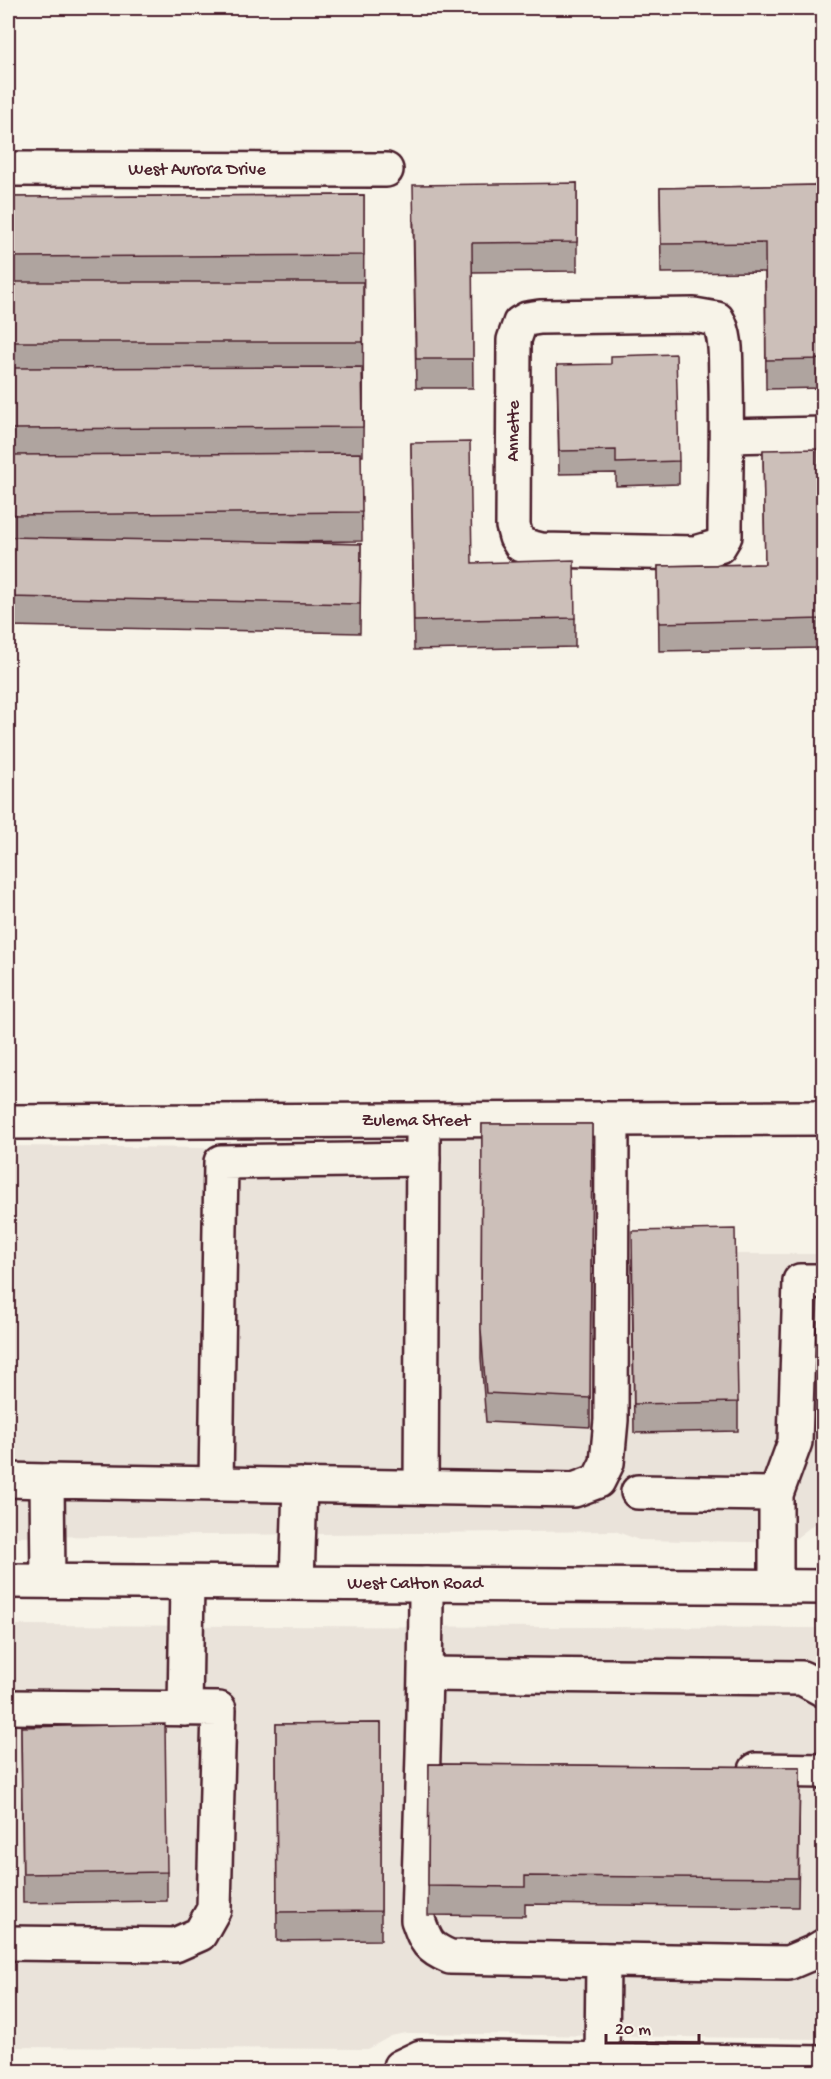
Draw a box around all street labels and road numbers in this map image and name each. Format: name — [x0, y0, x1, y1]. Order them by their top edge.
street label: West Aurora Drive — [128, 160, 266, 181]
street label: Annette — [504, 400, 525, 462]
street label: Zulema Street — [362, 1111, 472, 1132]
street label: West Calton Road — [347, 1574, 484, 1595]

